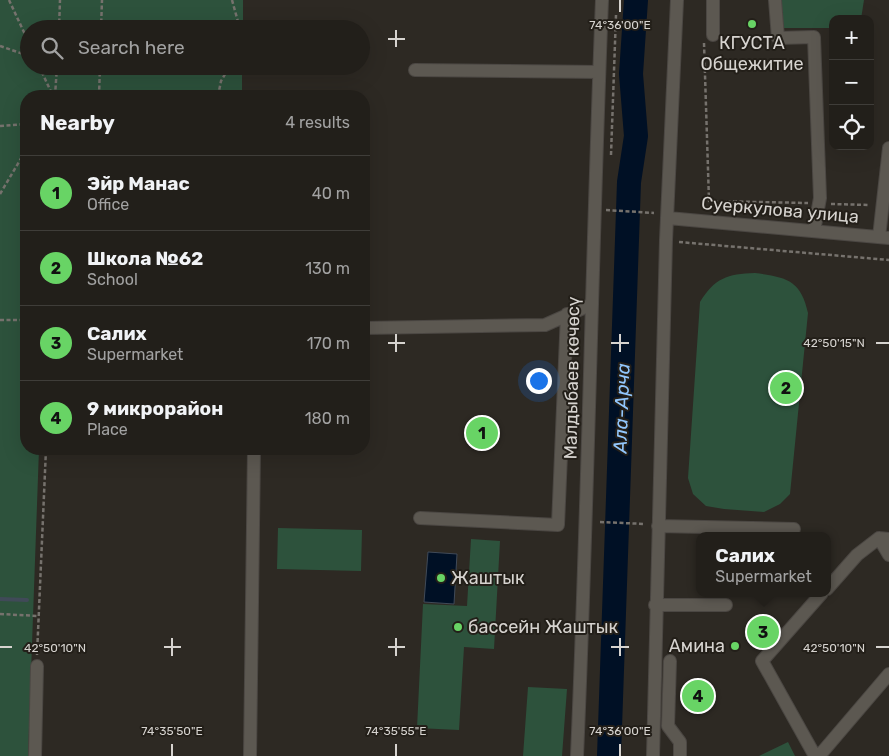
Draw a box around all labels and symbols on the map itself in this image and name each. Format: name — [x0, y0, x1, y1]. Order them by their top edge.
text: 74°36'00"E — [589, 18, 651, 32]
marker: КГУСТА Общежитие — [746, 18, 758, 30]
place label: КГУСТА Общежитие — [701, 32, 803, 75]
street label: Суеркулова улица — [700, 192, 860, 228]
street label: Малдыбаев көчөсү — [560, 296, 584, 460]
text: 42°50'15"N — [803, 336, 865, 350]
water label: Ала-Арча — [608, 363, 635, 454]
your location — [526, 368, 552, 394]
pin: 2 — [770, 369, 802, 407]
pin: 1 — [466, 414, 498, 452]
place label: Жаштык — [451, 567, 525, 589]
marker: Жаштык — [435, 572, 447, 584]
pin: 3 — [747, 613, 779, 651]
place label: бассейн Жаштык — [468, 616, 619, 638]
marker: бассейн Жаштык — [452, 621, 464, 633]
place label: Амина — [669, 635, 725, 657]
marker: Амина — [729, 640, 741, 652]
text: 42°50'10"N — [24, 641, 86, 655]
text: 42°50'10"N — [803, 641, 865, 655]
pin: 4 — [682, 677, 714, 715]
text: 74°35'50"E — [141, 724, 203, 738]
text: 74°35'55"E — [366, 724, 426, 738]
text: 74°36'00"E — [589, 724, 651, 738]

